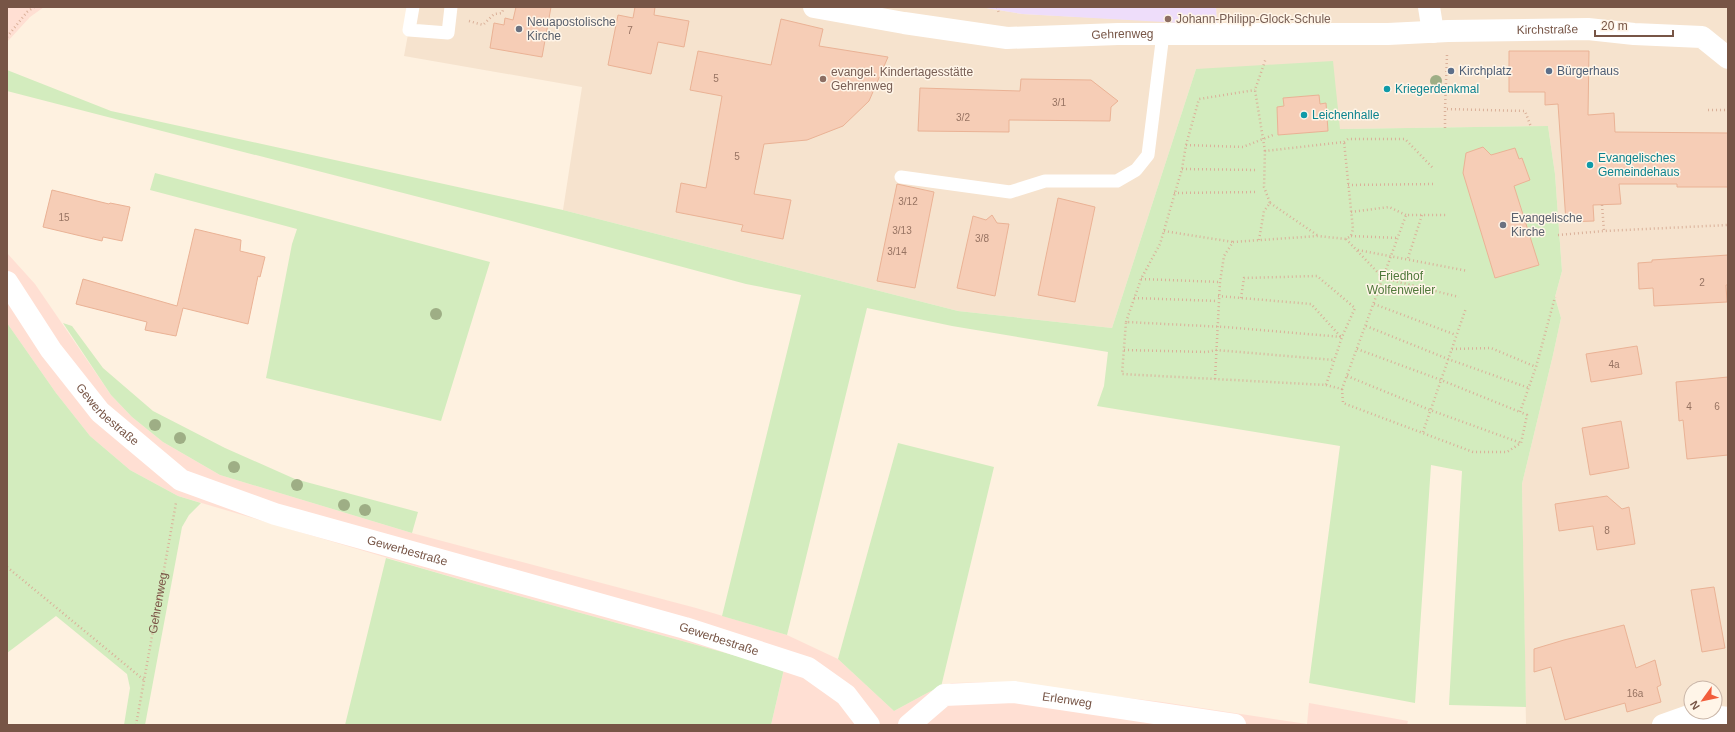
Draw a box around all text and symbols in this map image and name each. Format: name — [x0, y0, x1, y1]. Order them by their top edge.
place label: Johann-Philipp-Glock-Schule — [1176, 12, 1331, 26]
scale bar — [1595, 12, 1673, 38]
marker: Johann-Philipp-Glock-Schule — [1163, 14, 1173, 24]
place label: Neuapostolische Kirche — [527, 15, 616, 43]
text: 20 m — [1601, 19, 1628, 33]
street label: Kirchstraße — [1517, 22, 1578, 37]
marker: Neuapostolische Kirche — [514, 24, 524, 34]
house number: 7 — [627, 25, 633, 36]
street label: Gehrenweg — [1091, 27, 1154, 42]
place label: Kirchplatz — [1459, 64, 1512, 78]
place label: Bürgerhaus — [1557, 64, 1619, 78]
place label: evangel. Kindertagesstätte Gehrenweg — [831, 65, 973, 93]
marker: Kirchplatz — [1446, 66, 1456, 76]
marker: Bürgerhaus — [1544, 66, 1554, 76]
house number: 5 — [713, 73, 719, 84]
marker: evangel. Kindertagesstätte Gehrenweg — [818, 74, 828, 84]
place label: Kriegerdenkmal — [1395, 82, 1479, 96]
marker: Kriegerdenkmal — [1382, 84, 1392, 94]
house number: 3/1 — [1052, 97, 1066, 108]
place label: Leichenhalle — [1312, 108, 1380, 122]
marker: Leichenhalle — [1299, 110, 1309, 120]
house number: 3/2 — [956, 112, 970, 123]
house number: 5 — [734, 151, 740, 162]
place label: Evangelisches Gemeindehaus — [1598, 151, 1679, 179]
marker: Evangelisches Gemeindehaus — [1585, 160, 1595, 170]
house number: 3/12 — [898, 196, 918, 207]
place label: Evangelische Kirche — [1511, 211, 1583, 239]
house number: 15 — [58, 212, 70, 223]
marker: Evangelische Kirche — [1498, 220, 1508, 230]
house number: 3/13 — [892, 225, 912, 236]
house number: 3/8 — [975, 233, 989, 244]
house number: 3/14 — [887, 246, 907, 257]
park label: Friedhof Wolfenweiler — [1367, 269, 1435, 297]
house number: 2 — [1699, 277, 1705, 288]
house number: 4a — [1608, 359, 1620, 370]
street label: Gewerbestraße — [73, 381, 142, 449]
house number: 4 — [1686, 401, 1692, 412]
house number: 6 — [1714, 401, 1720, 412]
house number: 8 — [1604, 525, 1610, 536]
street label: Gewerbestraße — [365, 533, 449, 569]
street label: Gehrenweg — [146, 571, 170, 635]
street label: Gewerbestraße — [678, 620, 761, 659]
north arrow — [1683, 680, 1723, 720]
house number: 16a — [1627, 688, 1644, 699]
street label: Erlenweg — [1041, 689, 1093, 711]
text: N — [1687, 699, 1702, 712]

